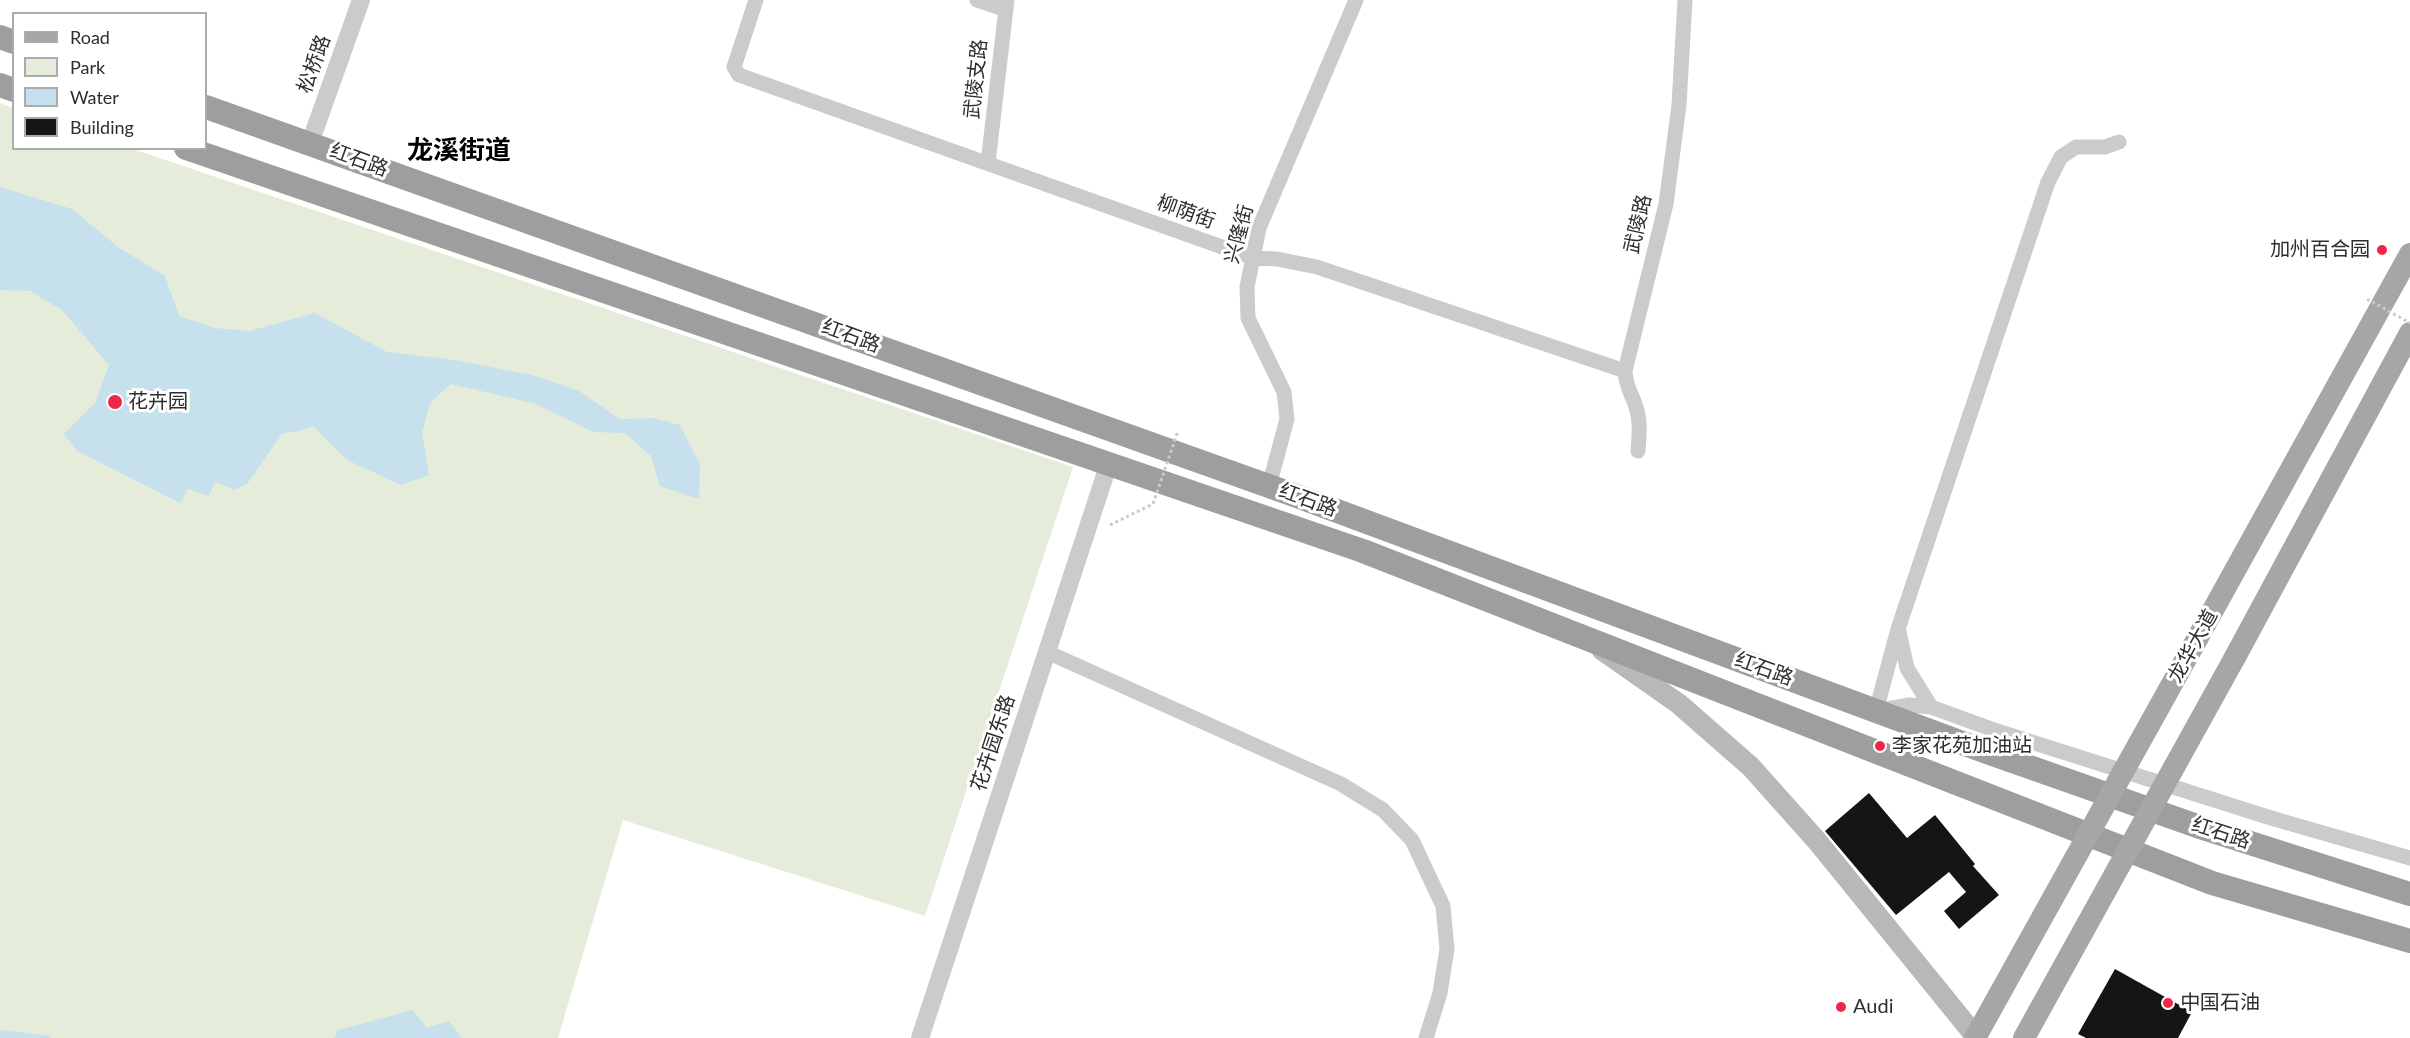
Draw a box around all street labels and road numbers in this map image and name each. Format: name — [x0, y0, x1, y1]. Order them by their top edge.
street label: 松桥路 — [292, 32, 336, 96]
street label: 武陵支路 — [960, 38, 992, 120]
street label: 红石路 — [327, 138, 391, 182]
street label: 柳荫街 — [1154, 190, 1218, 234]
street label: 武陵路 — [1620, 192, 1656, 256]
street label: 兴隆街 — [1220, 202, 1258, 266]
street label: 红石路 — [819, 314, 883, 358]
street label: 红石路 — [1276, 478, 1340, 522]
street label: 龙华大道 — [2163, 605, 2223, 687]
street label: 红石路 — [1732, 647, 1796, 691]
street label: 花卉园东路 — [966, 692, 1020, 794]
street label: 红石路 — [2189, 812, 2253, 854]

